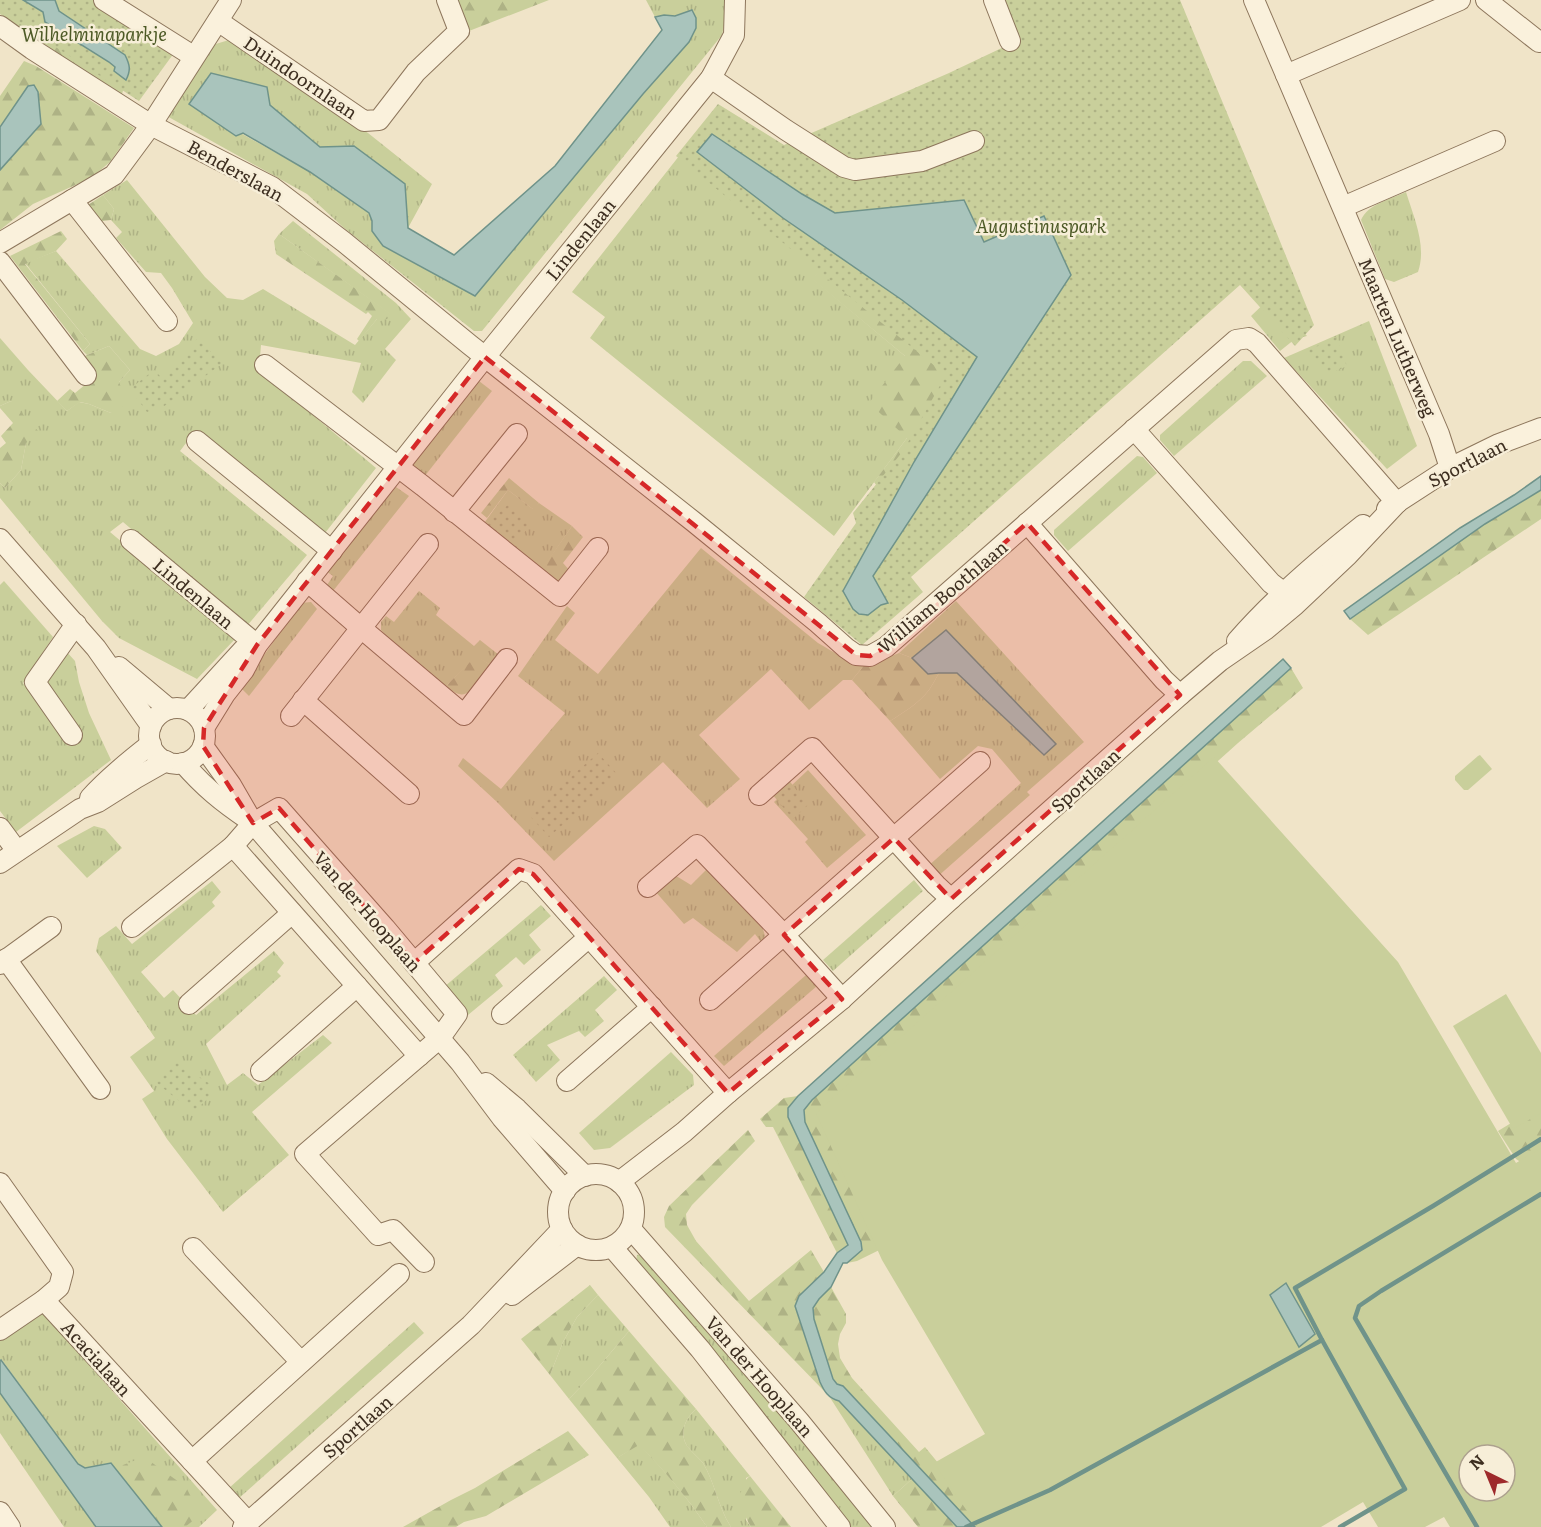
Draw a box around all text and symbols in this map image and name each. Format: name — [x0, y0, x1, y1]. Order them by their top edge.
park label: Wilhelminaparkje — [21, 20, 167, 47]
street label: Duindoornlaan — [239, 29, 363, 125]
street label: Benderslaan — [183, 132, 289, 208]
street label: Lindenlaan — [539, 192, 621, 286]
park label: Augustinuspark — [976, 212, 1106, 239]
street label: Maarten Lutherweg — [1352, 253, 1444, 422]
street label: Sportlaan — [1423, 431, 1511, 493]
street label: William Boothlaan — [871, 533, 1013, 659]
street label: Lindenlaan — [148, 551, 240, 635]
street label: Sportlaan — [1044, 741, 1126, 819]
street label: Van der Hooplaan — [308, 844, 428, 978]
street label: Van der Hooplaan — [700, 1309, 820, 1443]
street label: Acacialaan — [56, 1314, 138, 1402]
street label: Sportlaan — [316, 1388, 398, 1464]
north arrow — [1457, 1443, 1517, 1503]
text: N — [1463, 1448, 1489, 1475]

